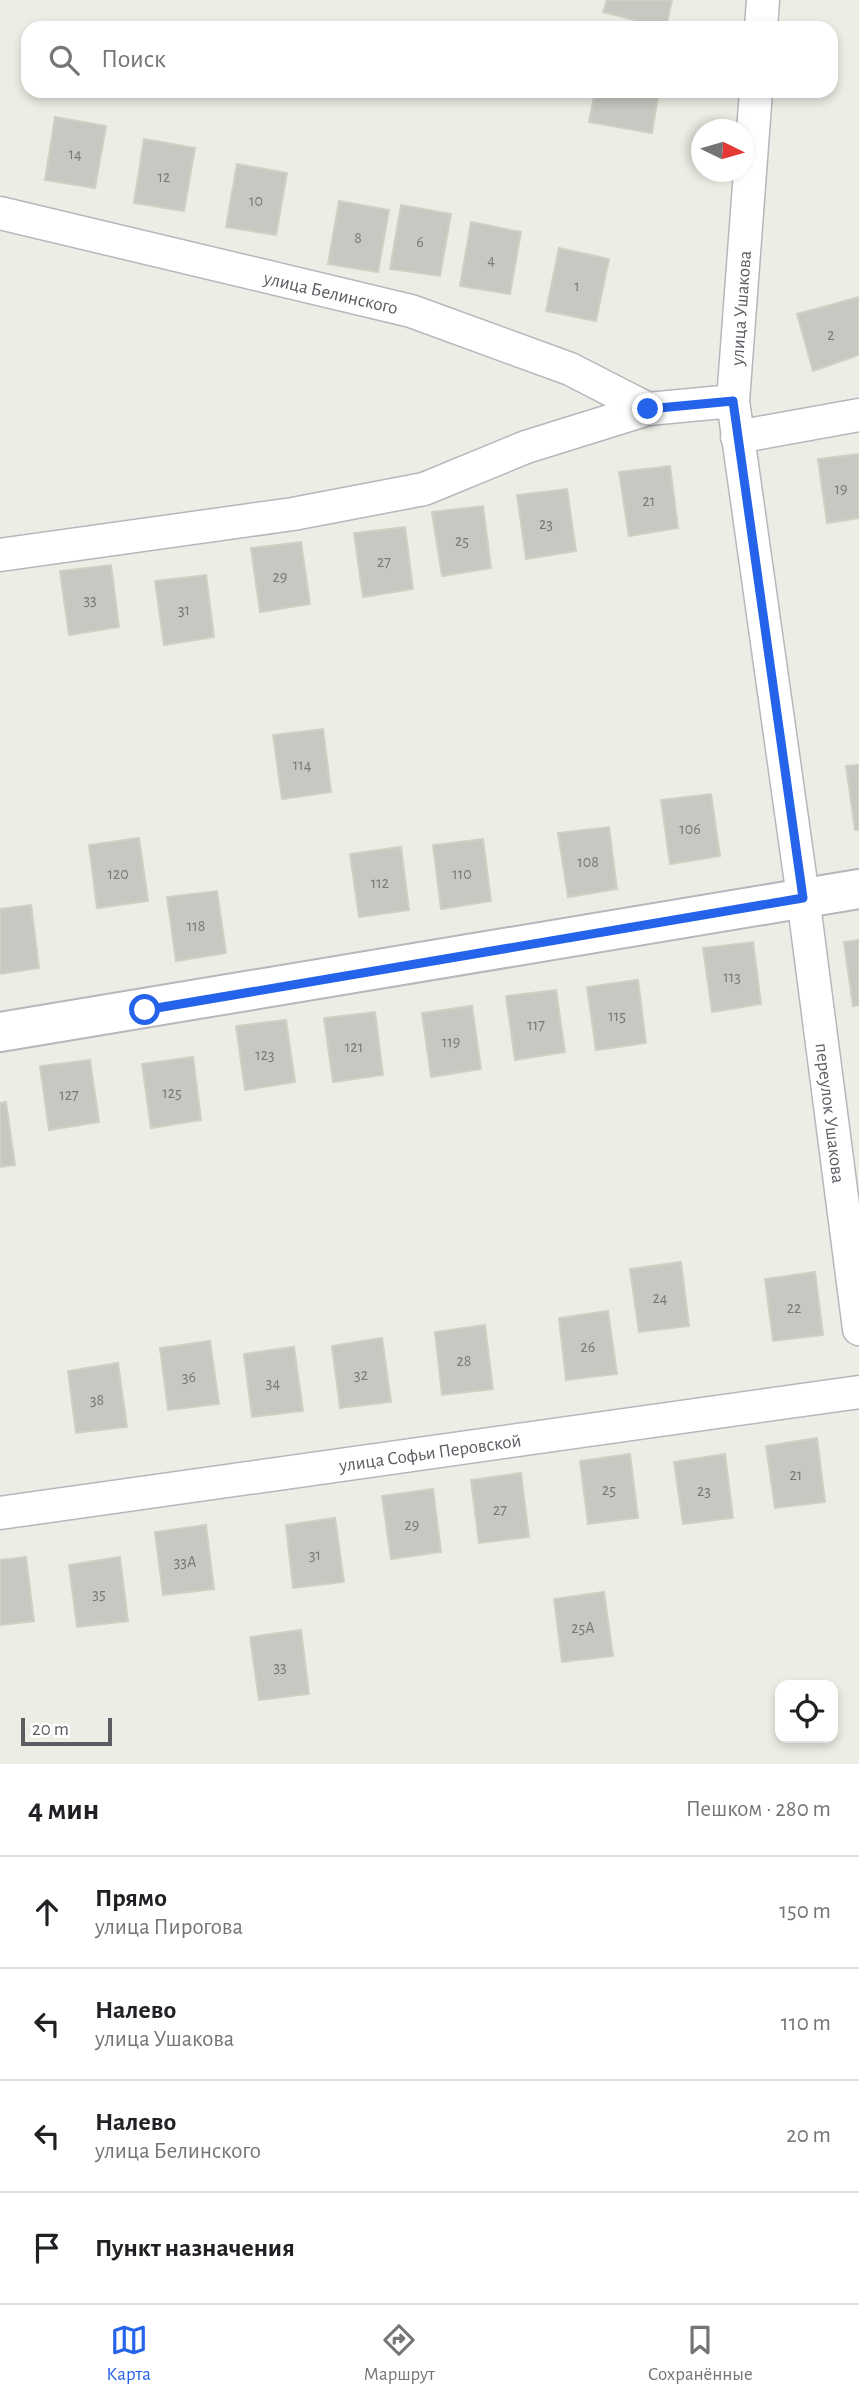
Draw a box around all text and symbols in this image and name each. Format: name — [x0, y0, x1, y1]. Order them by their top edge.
search box — [21, 21, 838, 98]
icon: search — [45, 41, 83, 79]
text: Поиск — [101, 46, 166, 72]
north arrow — [691, 119, 754, 182]
house number: 14 — [68, 146, 82, 162]
house number: 12 — [158, 169, 170, 185]
house number: 10 — [249, 193, 263, 209]
house number: 8 — [354, 230, 362, 246]
house number: 6 — [416, 234, 424, 250]
street label: улица Ушакова — [728, 250, 755, 367]
house number: 4 — [487, 252, 495, 268]
street label: улица Белинского — [261, 269, 400, 318]
house number: 1 — [574, 278, 580, 294]
house number: 2 — [827, 327, 835, 343]
route end — [632, 393, 663, 424]
house number: 19 — [834, 481, 848, 497]
house number: 21 — [643, 493, 655, 509]
house number: 23 — [539, 516, 553, 532]
house number: 25 — [455, 533, 469, 549]
house number: 27 — [377, 554, 391, 570]
house number: 29 — [273, 569, 287, 585]
house number: 33 — [83, 592, 97, 608]
house number: 31 — [178, 602, 190, 618]
house number: 114 — [293, 757, 312, 773]
house number: 106 — [679, 821, 701, 837]
house number: 108 — [577, 854, 599, 870]
house number: 120 — [107, 866, 129, 882]
house number: 110 — [452, 866, 472, 882]
house number: 112 — [371, 875, 389, 891]
house number: 118 — [187, 918, 205, 934]
house number: 113 — [723, 969, 741, 985]
route start — [129, 994, 160, 1025]
house number: 115 — [608, 1008, 626, 1024]
house number: 117 — [527, 1017, 545, 1033]
house number: 119 — [442, 1034, 460, 1050]
house number: 121 — [345, 1039, 363, 1055]
street label: переулок Ушакова — [811, 1042, 848, 1185]
house number: 123 — [255, 1047, 275, 1063]
house number: 125 — [162, 1085, 182, 1101]
house number: 127 — [59, 1087, 79, 1103]
house number: 24 — [653, 1290, 668, 1306]
house number: 22 — [787, 1300, 801, 1316]
house number: 26 — [581, 1339, 595, 1355]
house number: 28 — [457, 1353, 471, 1369]
house number: 32 — [354, 1367, 368, 1383]
house number: 36 — [182, 1369, 196, 1385]
house number: 34 — [266, 1375, 280, 1391]
house number: 38 — [90, 1392, 104, 1408]
street label: улица Софьи Перовской — [337, 1431, 522, 1476]
house number: 21 — [790, 1467, 802, 1483]
house number: 25 — [602, 1482, 616, 1498]
house number: 23 — [697, 1483, 711, 1499]
house number: 27 — [493, 1502, 507, 1518]
house number: 29 — [405, 1517, 419, 1533]
house number: 31 — [309, 1547, 321, 1563]
house number: 33А — [174, 1554, 197, 1570]
house number: 35 — [92, 1586, 106, 1602]
house number: 25А — [571, 1620, 595, 1636]
house number: 33 — [273, 1659, 287, 1675]
map controls — [775, 1680, 838, 1743]
button: locate — [775, 1680, 838, 1743]
scale bar — [21, 1715, 112, 1747]
text: 20 m — [32, 1720, 69, 1739]
text: 4 мин — [28, 1795, 99, 1825]
text: Пешком · 280 m — [686, 1798, 831, 1821]
text: Прямо — [95, 1885, 167, 1911]
icon: ahead — [28, 1893, 66, 1931]
text: 150 m — [779, 1900, 831, 1923]
text: улица Пирогова — [95, 1916, 243, 1939]
text: Налево — [95, 1997, 176, 2023]
icon: left — [28, 2005, 66, 2043]
text: 110 m — [781, 2012, 831, 2035]
text: улица Ушакова — [95, 2028, 234, 2051]
text: Налево — [95, 2109, 176, 2135]
icon: left — [28, 2117, 66, 2155]
text: 20 m — [786, 2124, 831, 2147]
text: улица Белинского — [95, 2140, 261, 2163]
icon: arrive — [28, 2229, 66, 2267]
text: Пункт назначения — [95, 2235, 295, 2261]
tab: Карта — [106, 2321, 151, 2386]
tab: Маршрут — [364, 2321, 435, 2386]
tab: Сохранённые — [648, 2321, 753, 2386]

